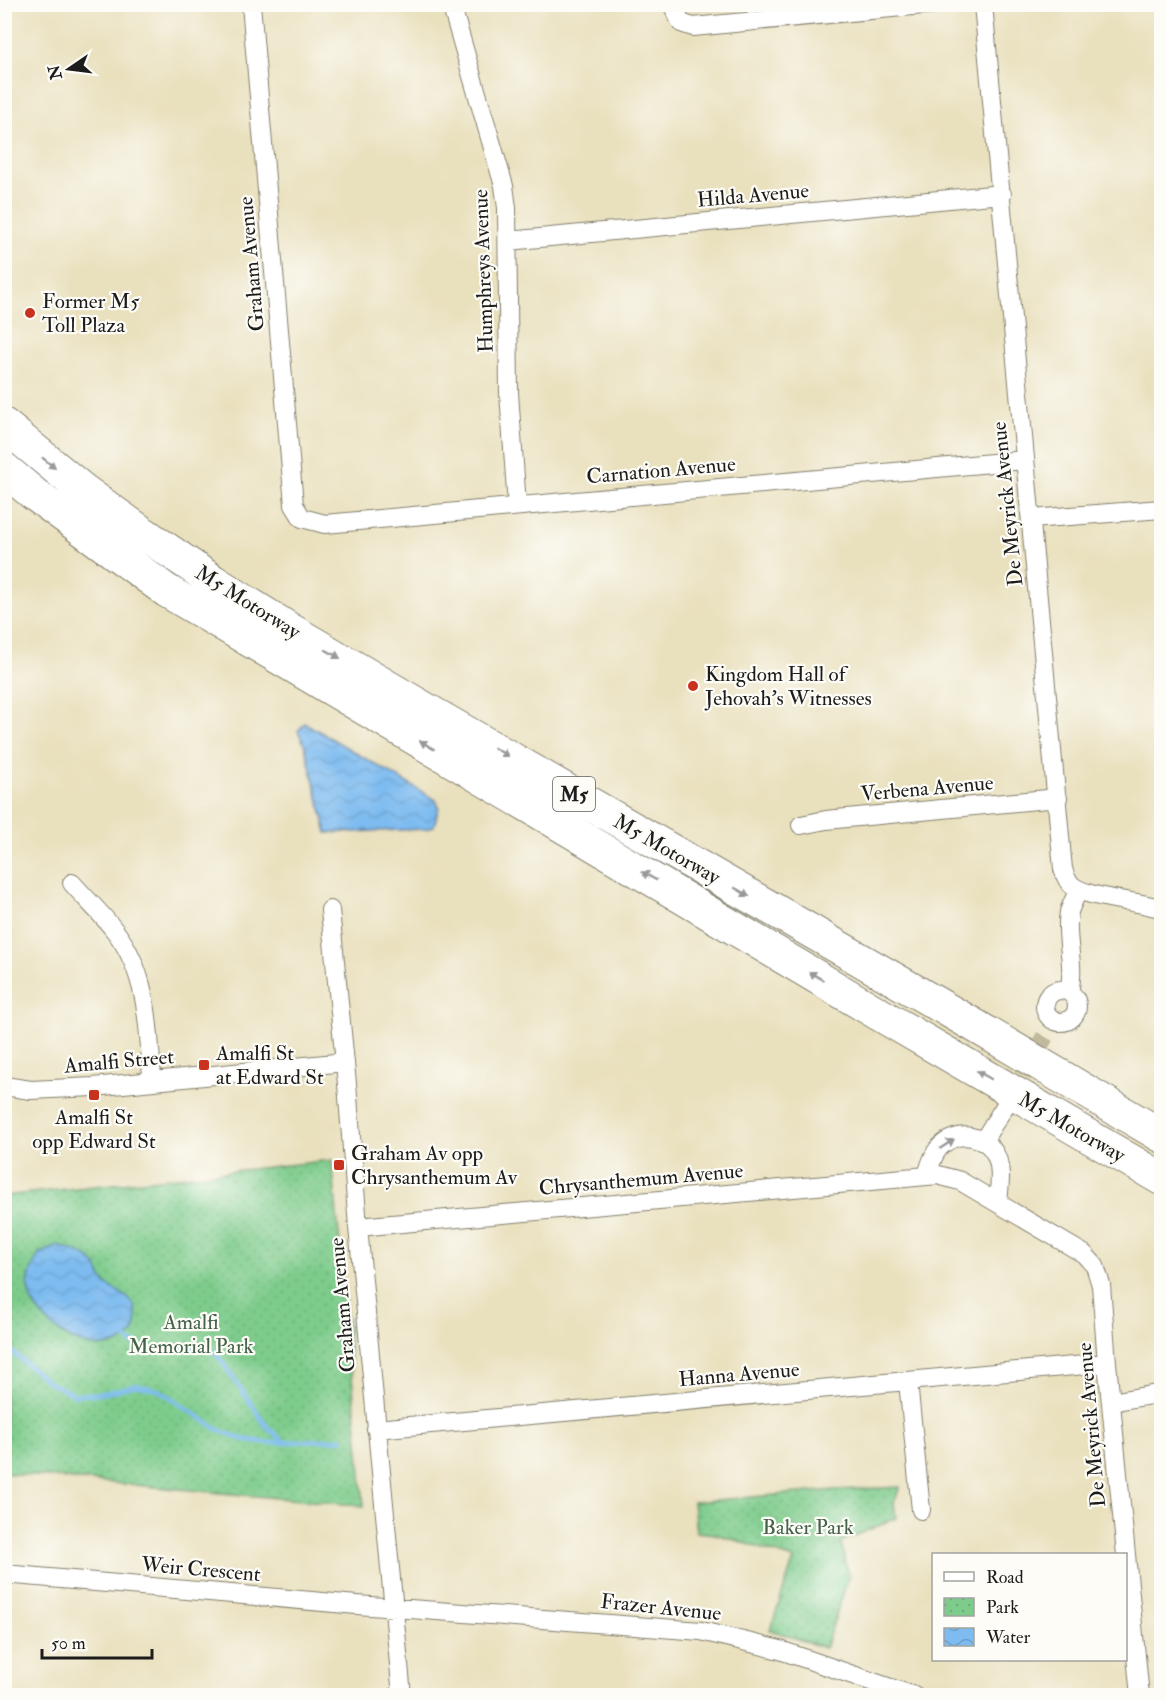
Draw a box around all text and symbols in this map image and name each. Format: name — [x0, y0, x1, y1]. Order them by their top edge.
north arrow — [39, 39, 99, 99]
text: N — [44, 62, 67, 83]
street label: Hilda Avenue — [696, 177, 810, 214]
street label: Humphreys Avenue — [467, 188, 500, 353]
street label: Graham Avenue — [232, 195, 271, 333]
place label: Former M5 Toll Plaza — [42, 288, 140, 339]
marker: Former M5 Toll Plaza — [23, 306, 37, 320]
street label: De Meyrick Avenue — [985, 420, 1030, 588]
street label: Carnation Avenue — [585, 451, 737, 490]
one-way arrow — [41, 457, 57, 470]
street label: M5 Motorway — [190, 559, 306, 646]
one-way arrow — [324, 649, 341, 659]
place label: Kingdom Hall of Jehovah's Witnesses — [704, 661, 872, 712]
marker: Kingdom Hall of Jehovah's Witnesses — [686, 679, 700, 693]
one-way arrow — [418, 740, 435, 750]
one-way arrow — [493, 747, 509, 758]
street label: Verbena Avenue — [859, 769, 995, 808]
road number: M5 — [553, 777, 595, 811]
street label: M5 Motorway — [608, 808, 726, 891]
one-way arrow — [641, 870, 657, 881]
one-way arrow — [734, 887, 751, 897]
one-way arrow — [808, 971, 824, 982]
place label: Amalfi St at Edward St — [215, 1040, 324, 1091]
street label: Amalfi Street — [62, 1043, 175, 1080]
marker: Amalfi St at Edward St — [197, 1058, 211, 1072]
one-way arrow — [976, 1070, 992, 1081]
street label: M5 Motorway — [1013, 1086, 1131, 1169]
marker: Amalfi St opp Edward St — [87, 1088, 101, 1102]
place label: Amalfi St opp Edward St — [32, 1104, 156, 1155]
one-way arrow — [939, 1138, 955, 1149]
place label: Graham Av opp Chrysanthemum Av — [351, 1140, 518, 1191]
street label: Chrysanthemum Avenue — [538, 1157, 745, 1202]
marker: Graham Av opp Chrysanthemum Av — [332, 1158, 346, 1172]
street label: Graham Avenue — [323, 1236, 362, 1374]
park label: Amalfi Memorial Park — [128, 1309, 254, 1360]
street label: De Meyrick Avenue — [1071, 1341, 1112, 1508]
street label: Hanna Avenue — [677, 1356, 801, 1393]
park label: Baker Park — [762, 1514, 854, 1541]
street label: Weir Crescent — [139, 1551, 262, 1588]
legend — [932, 1553, 1127, 1661]
text: Road — [986, 1566, 1024, 1589]
street label: Frazer Avenue — [599, 1588, 723, 1627]
text: Park — [986, 1596, 1019, 1619]
scale bar — [42, 1622, 152, 1660]
text: Water — [985, 1626, 1030, 1649]
text: 50 m — [51, 1632, 86, 1655]

